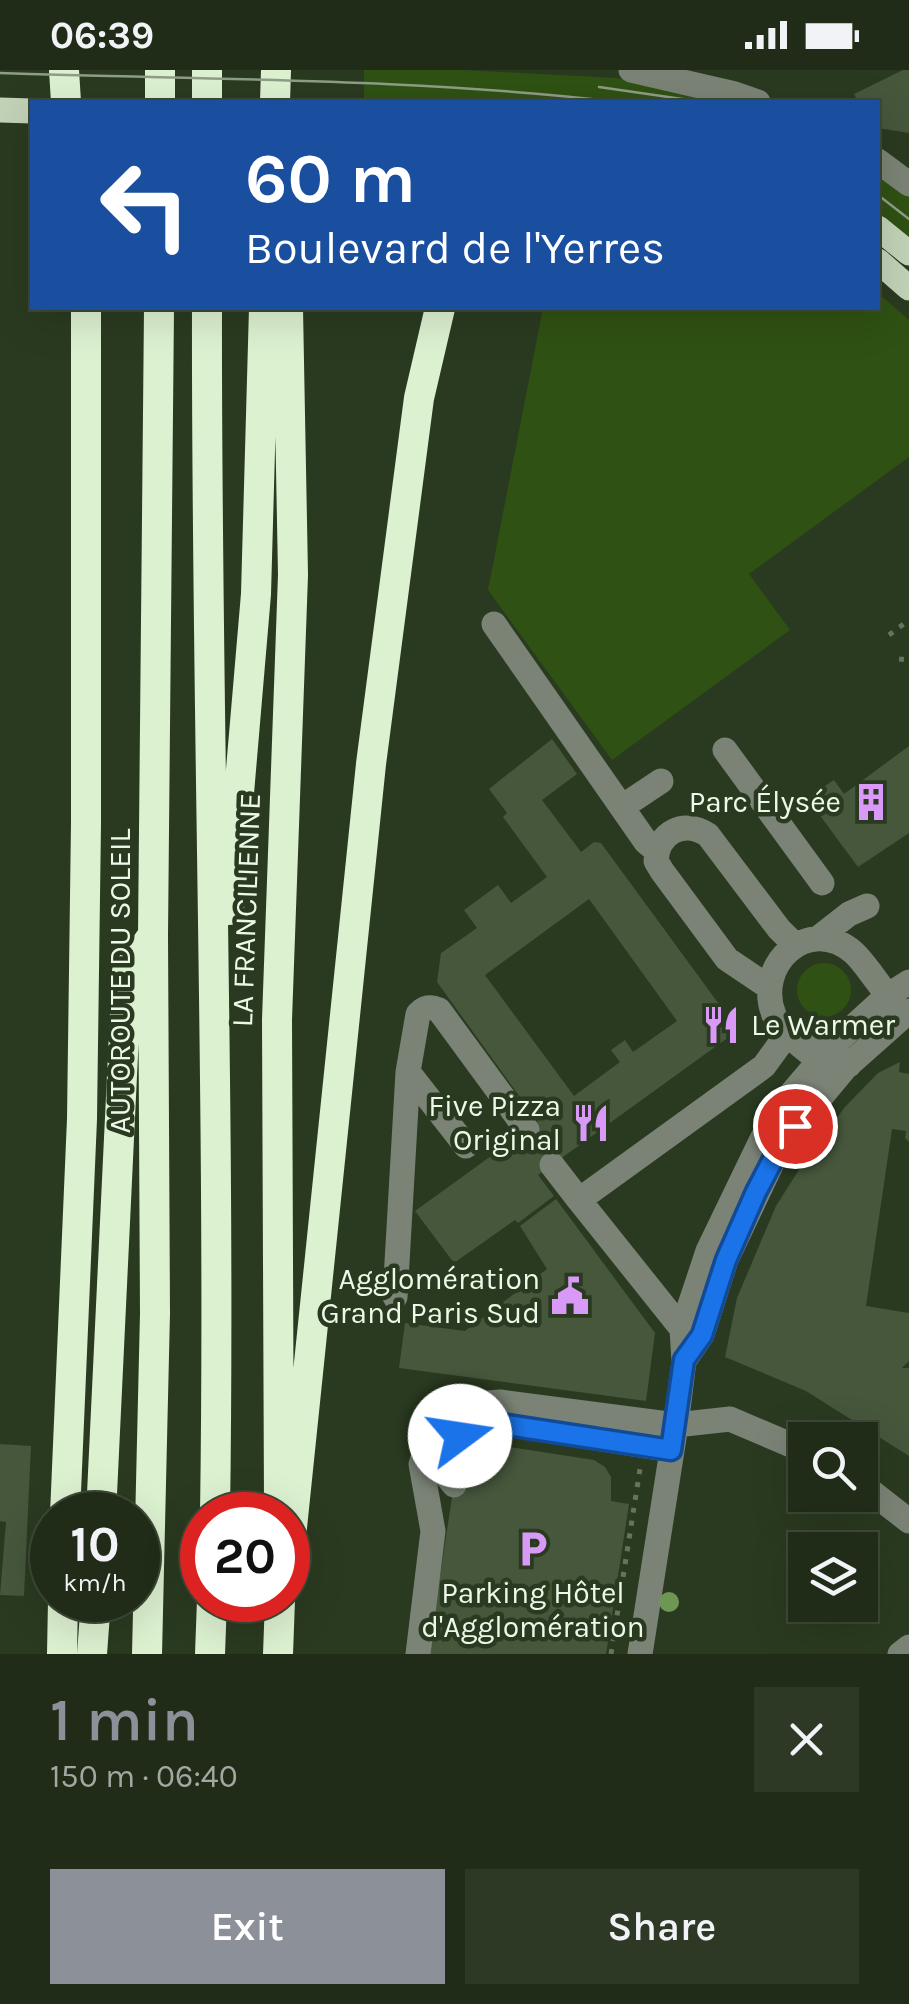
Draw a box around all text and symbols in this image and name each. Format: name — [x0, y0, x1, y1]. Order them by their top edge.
text: 06:39 — [50, 13, 154, 58]
text: 60 m — [245, 138, 416, 220]
icon: left — [80, 140, 210, 270]
text: Boulevard de l'Yerres — [245, 222, 665, 274]
building icon: Parc Élysée — [850, 781, 892, 823]
place label: Parc Élysée — [689, 784, 841, 820]
street label: LA FRANCILIENNE — [224, 792, 268, 1028]
street label: AUTOROUTE DU SOLEIL — [102, 829, 138, 1133]
restaurant icon: Le Warmer — [700, 1004, 742, 1046]
place label: Le Warmer — [751, 1007, 895, 1043]
pin — [753, 1084, 838, 1169]
place label: Five Pizza Original — [428, 1088, 561, 1158]
icon: arrive — [768, 1099, 823, 1154]
restaurant icon: Five Pizza Original — [570, 1102, 612, 1144]
place label: Agglomération Grand Paris Sud — [320, 1261, 540, 1331]
public building icon: Agglomération Grand Paris Sud — [549, 1275, 591, 1317]
position arrow — [408, 1384, 512, 1488]
map controls — [788, 1422, 878, 1622]
button: search — [788, 1422, 878, 1512]
speed limit sign: 20 — [180, 1492, 310, 1622]
text: 10 — [70, 1515, 120, 1574]
parking icon: Parking Hôtel d'Agglomération — [512, 1528, 554, 1570]
button: layers — [788, 1532, 878, 1622]
text: km/h — [63, 1568, 127, 1597]
place label: Parking Hôtel d'Agglomération — [421, 1575, 645, 1645]
text: 1 min — [50, 1685, 199, 1755]
button: close — [754, 1687, 859, 1792]
text: 150 m · 06:40 — [50, 1758, 238, 1795]
button: Exit — [50, 1869, 445, 1984]
button: Share — [465, 1869, 859, 1984]

